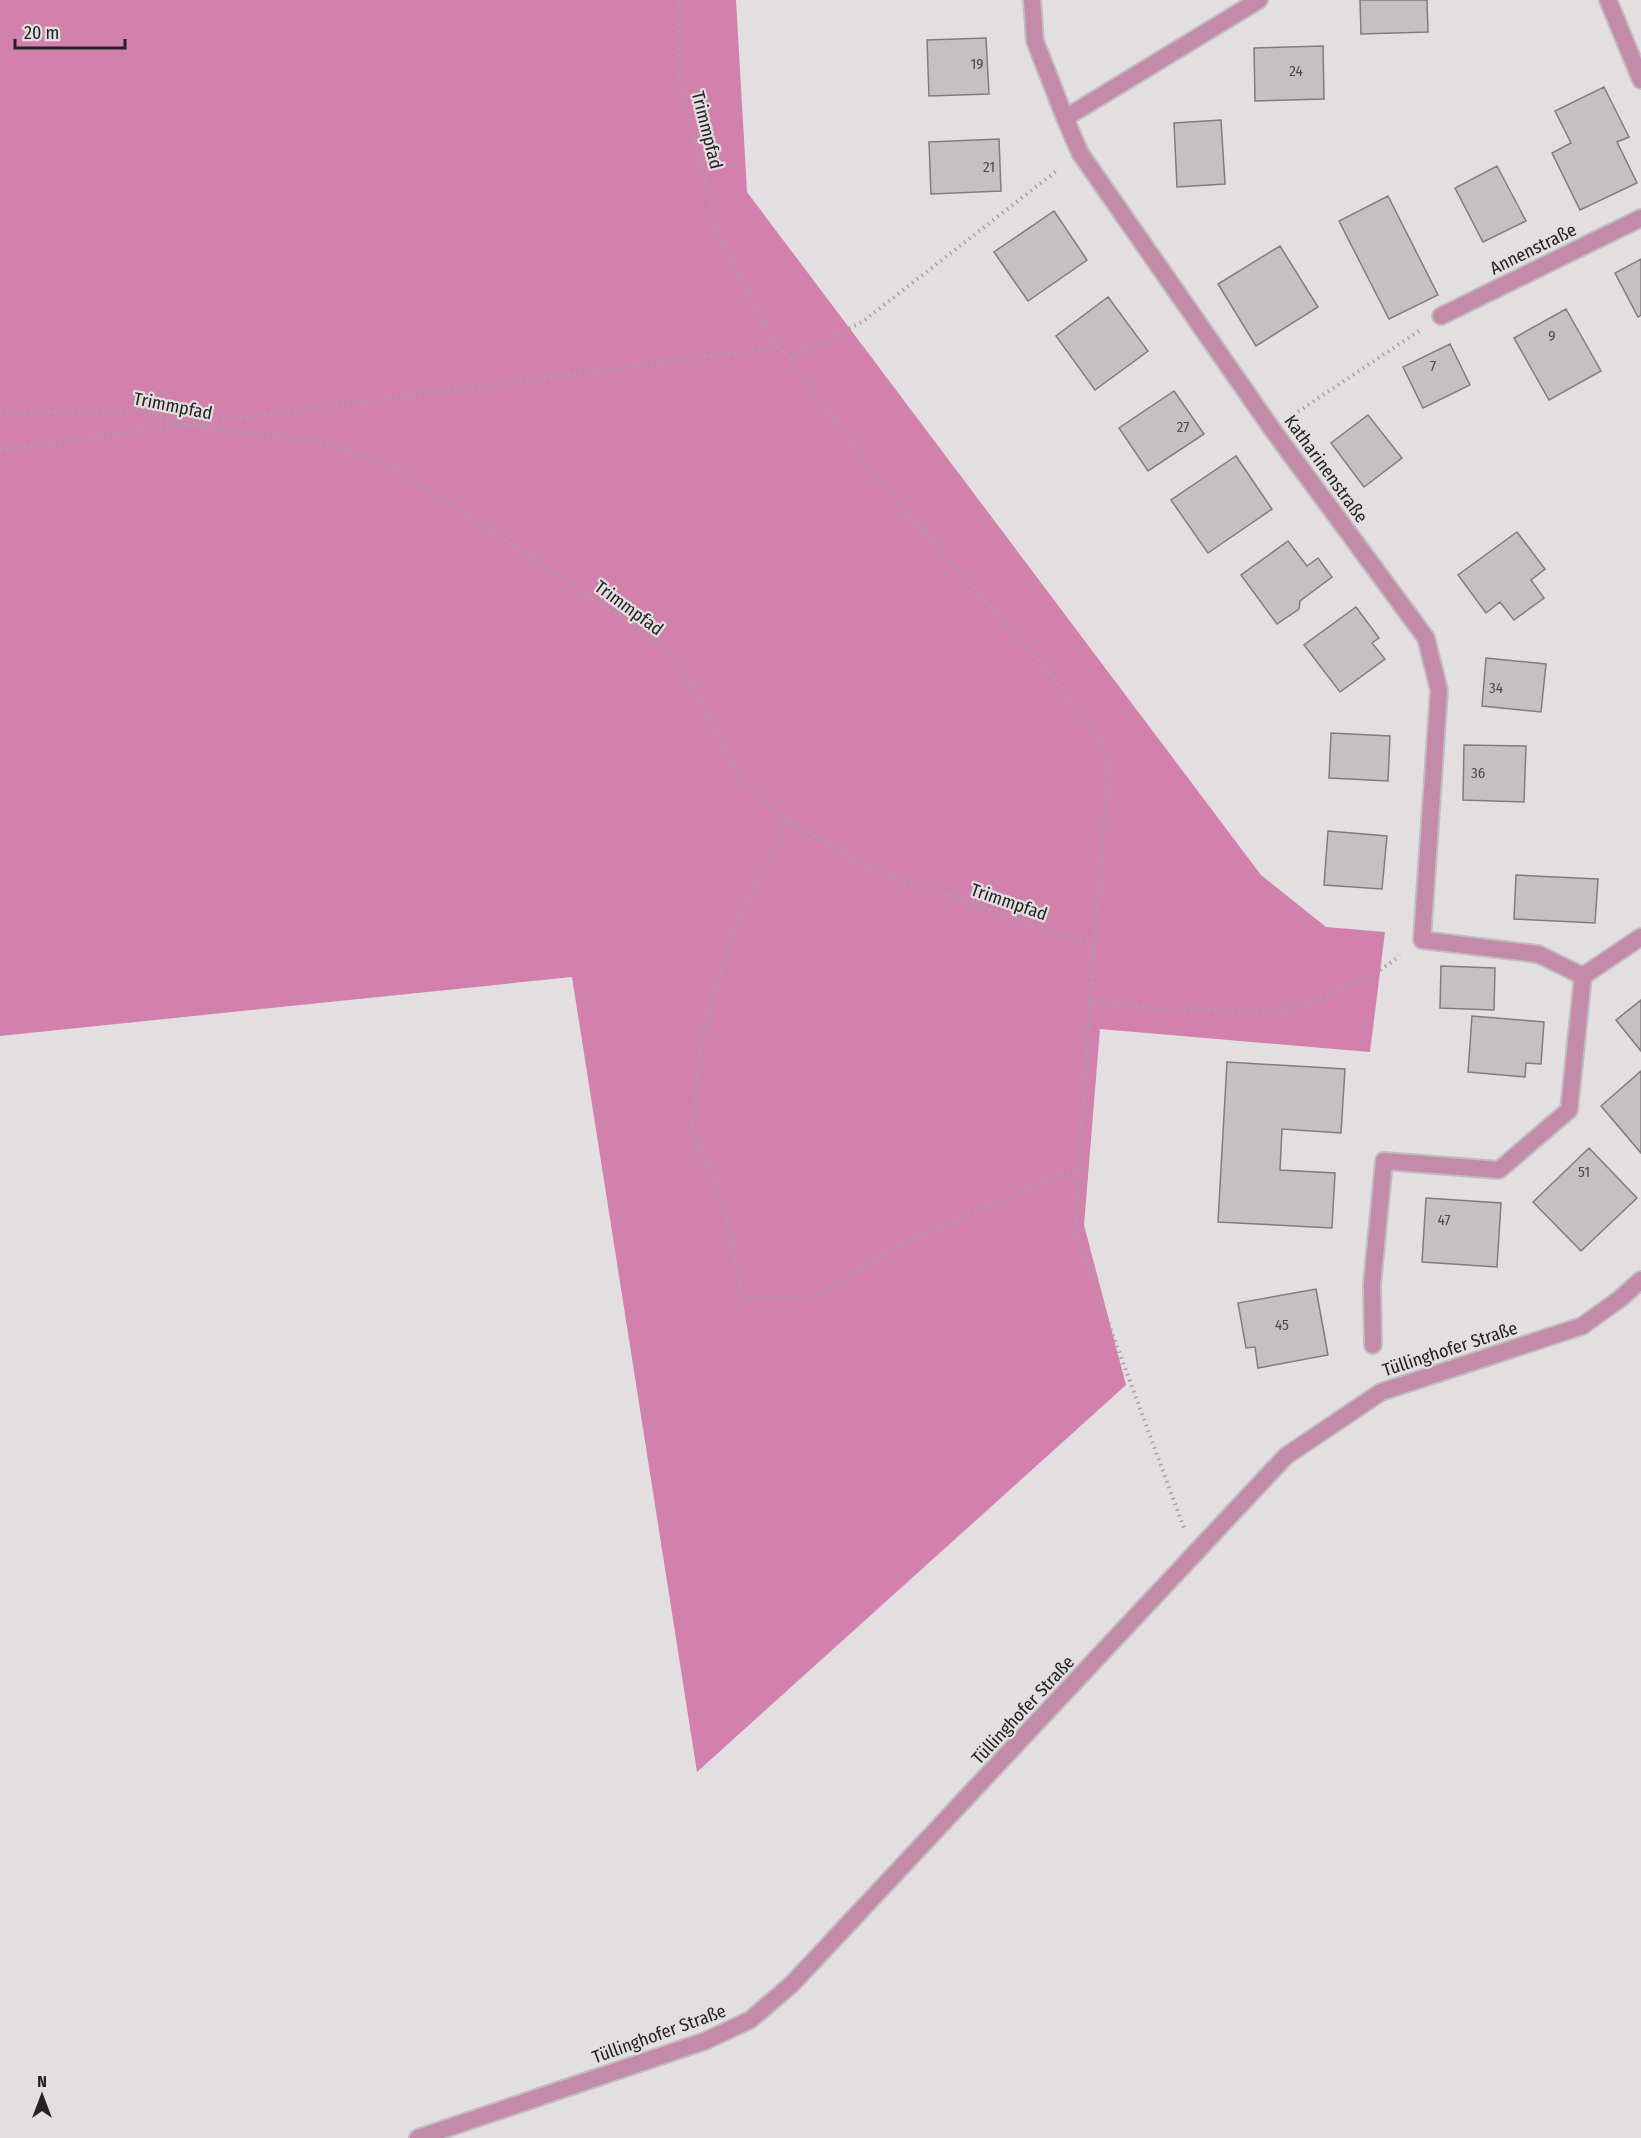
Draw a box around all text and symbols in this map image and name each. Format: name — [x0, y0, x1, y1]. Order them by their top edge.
scale bar — [15, 12, 124, 50]
text: 20 m — [24, 22, 59, 44]
house number: 19 — [970, 55, 984, 73]
house number: 24 — [1289, 62, 1303, 80]
street label: Trimmpfad — [687, 89, 727, 171]
house number: 21 — [983, 158, 995, 176]
street label: Annenstraße — [1486, 219, 1580, 279]
house number: 9 — [1548, 327, 1556, 345]
house number: 7 — [1430, 357, 1436, 375]
street label: Trimmpfad — [132, 388, 214, 424]
street label: Katharinenstraße — [1280, 411, 1372, 527]
house number: 27 — [1177, 418, 1189, 436]
street label: Trimmpfad — [590, 576, 668, 640]
house number: 34 — [1489, 679, 1503, 697]
house number: 36 — [1471, 764, 1485, 782]
street label: Trimmpfad — [968, 879, 1050, 925]
house number: 51 — [1578, 1163, 1590, 1181]
house number: 47 — [1437, 1211, 1451, 1229]
house number: 45 — [1275, 1316, 1289, 1334]
street label: Tüllinghofer Straße — [1380, 1317, 1520, 1381]
street label: Tüllinghofer Straße — [967, 1651, 1079, 1769]
street label: Tüllinghofer Straße — [589, 2000, 729, 2068]
north arrow — [12, 2066, 72, 2126]
text: N — [37, 2072, 47, 2091]

